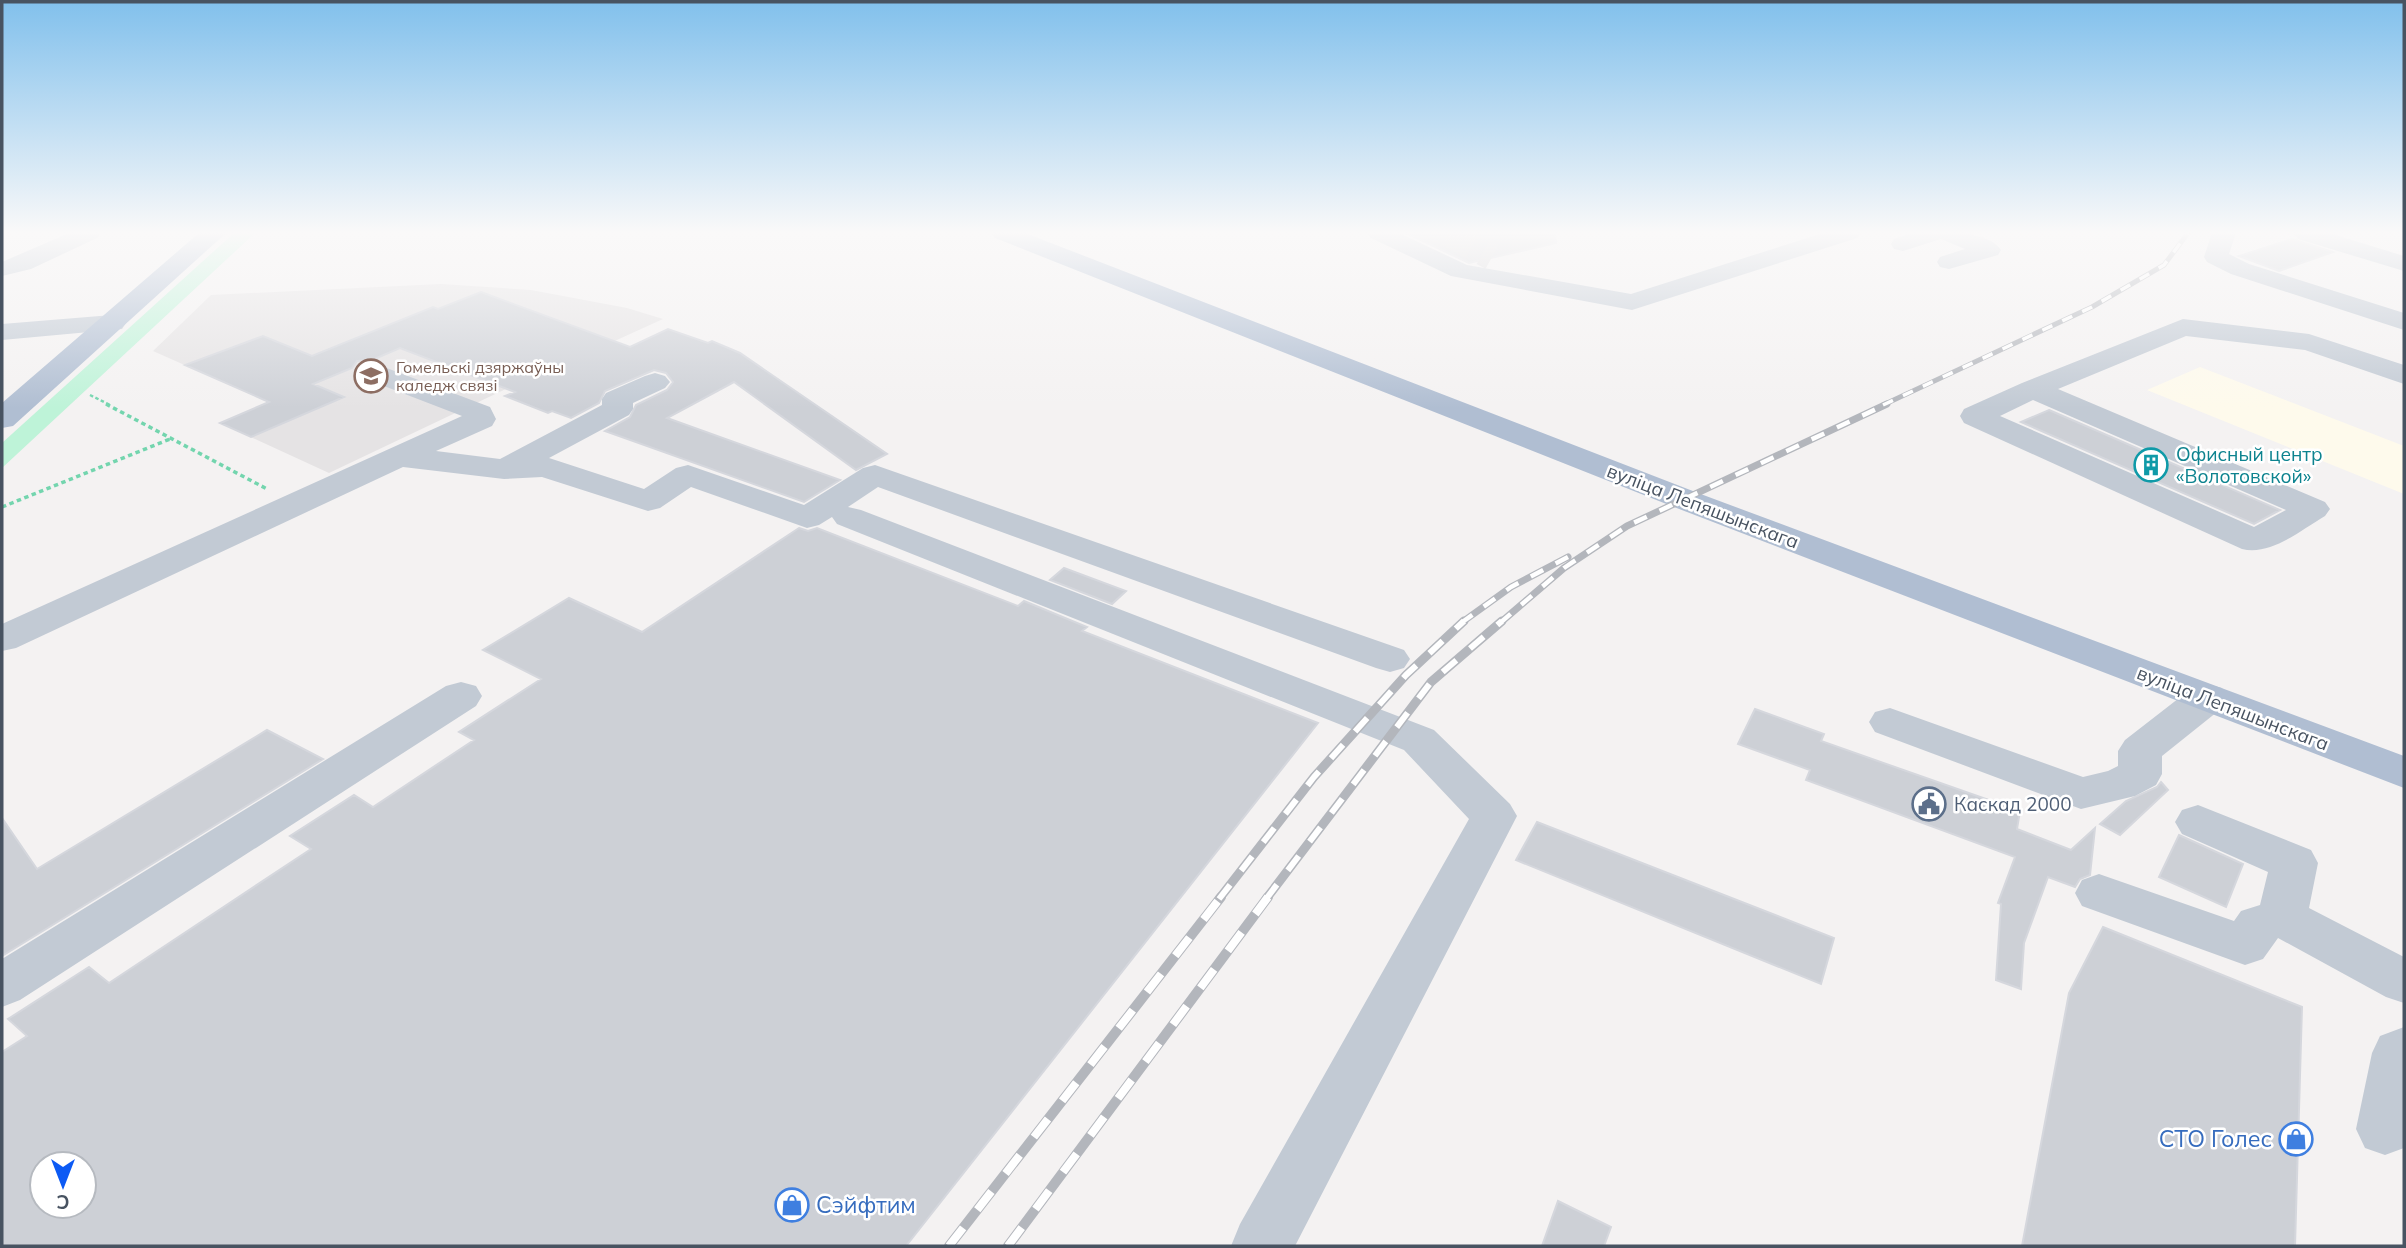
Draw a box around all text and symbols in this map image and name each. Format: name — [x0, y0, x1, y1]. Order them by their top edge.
school or university icon: Гомельскі дзяржаўны каледж связі — [352, 357, 390, 395]
place label: Гомельскі дзяржаўны каледж связі — [396, 357, 564, 395]
place label: Офисный центр «Волотовской» — [2176, 442, 2323, 488]
building icon: Офисный центр «Волотовской» — [2132, 446, 2170, 484]
street label: вуліца Лепяшынскага — [1604, 458, 1802, 554]
street label: вуліца Лепяшынскага — [2134, 660, 2332, 756]
public building icon: Каскад 2000 — [1910, 785, 1948, 823]
place label: Каскад 2000 — [1954, 792, 2072, 816]
shop icon: СТО Голес — [2277, 1120, 2315, 1158]
place label: СТО Голес — [2159, 1124, 2272, 1153]
north arrow — [28, 1150, 98, 1220]
shop icon: Сэйфтим — [773, 1186, 811, 1224]
text: С — [56, 1190, 70, 1214]
place label: Сэйфтим — [816, 1190, 916, 1219]

